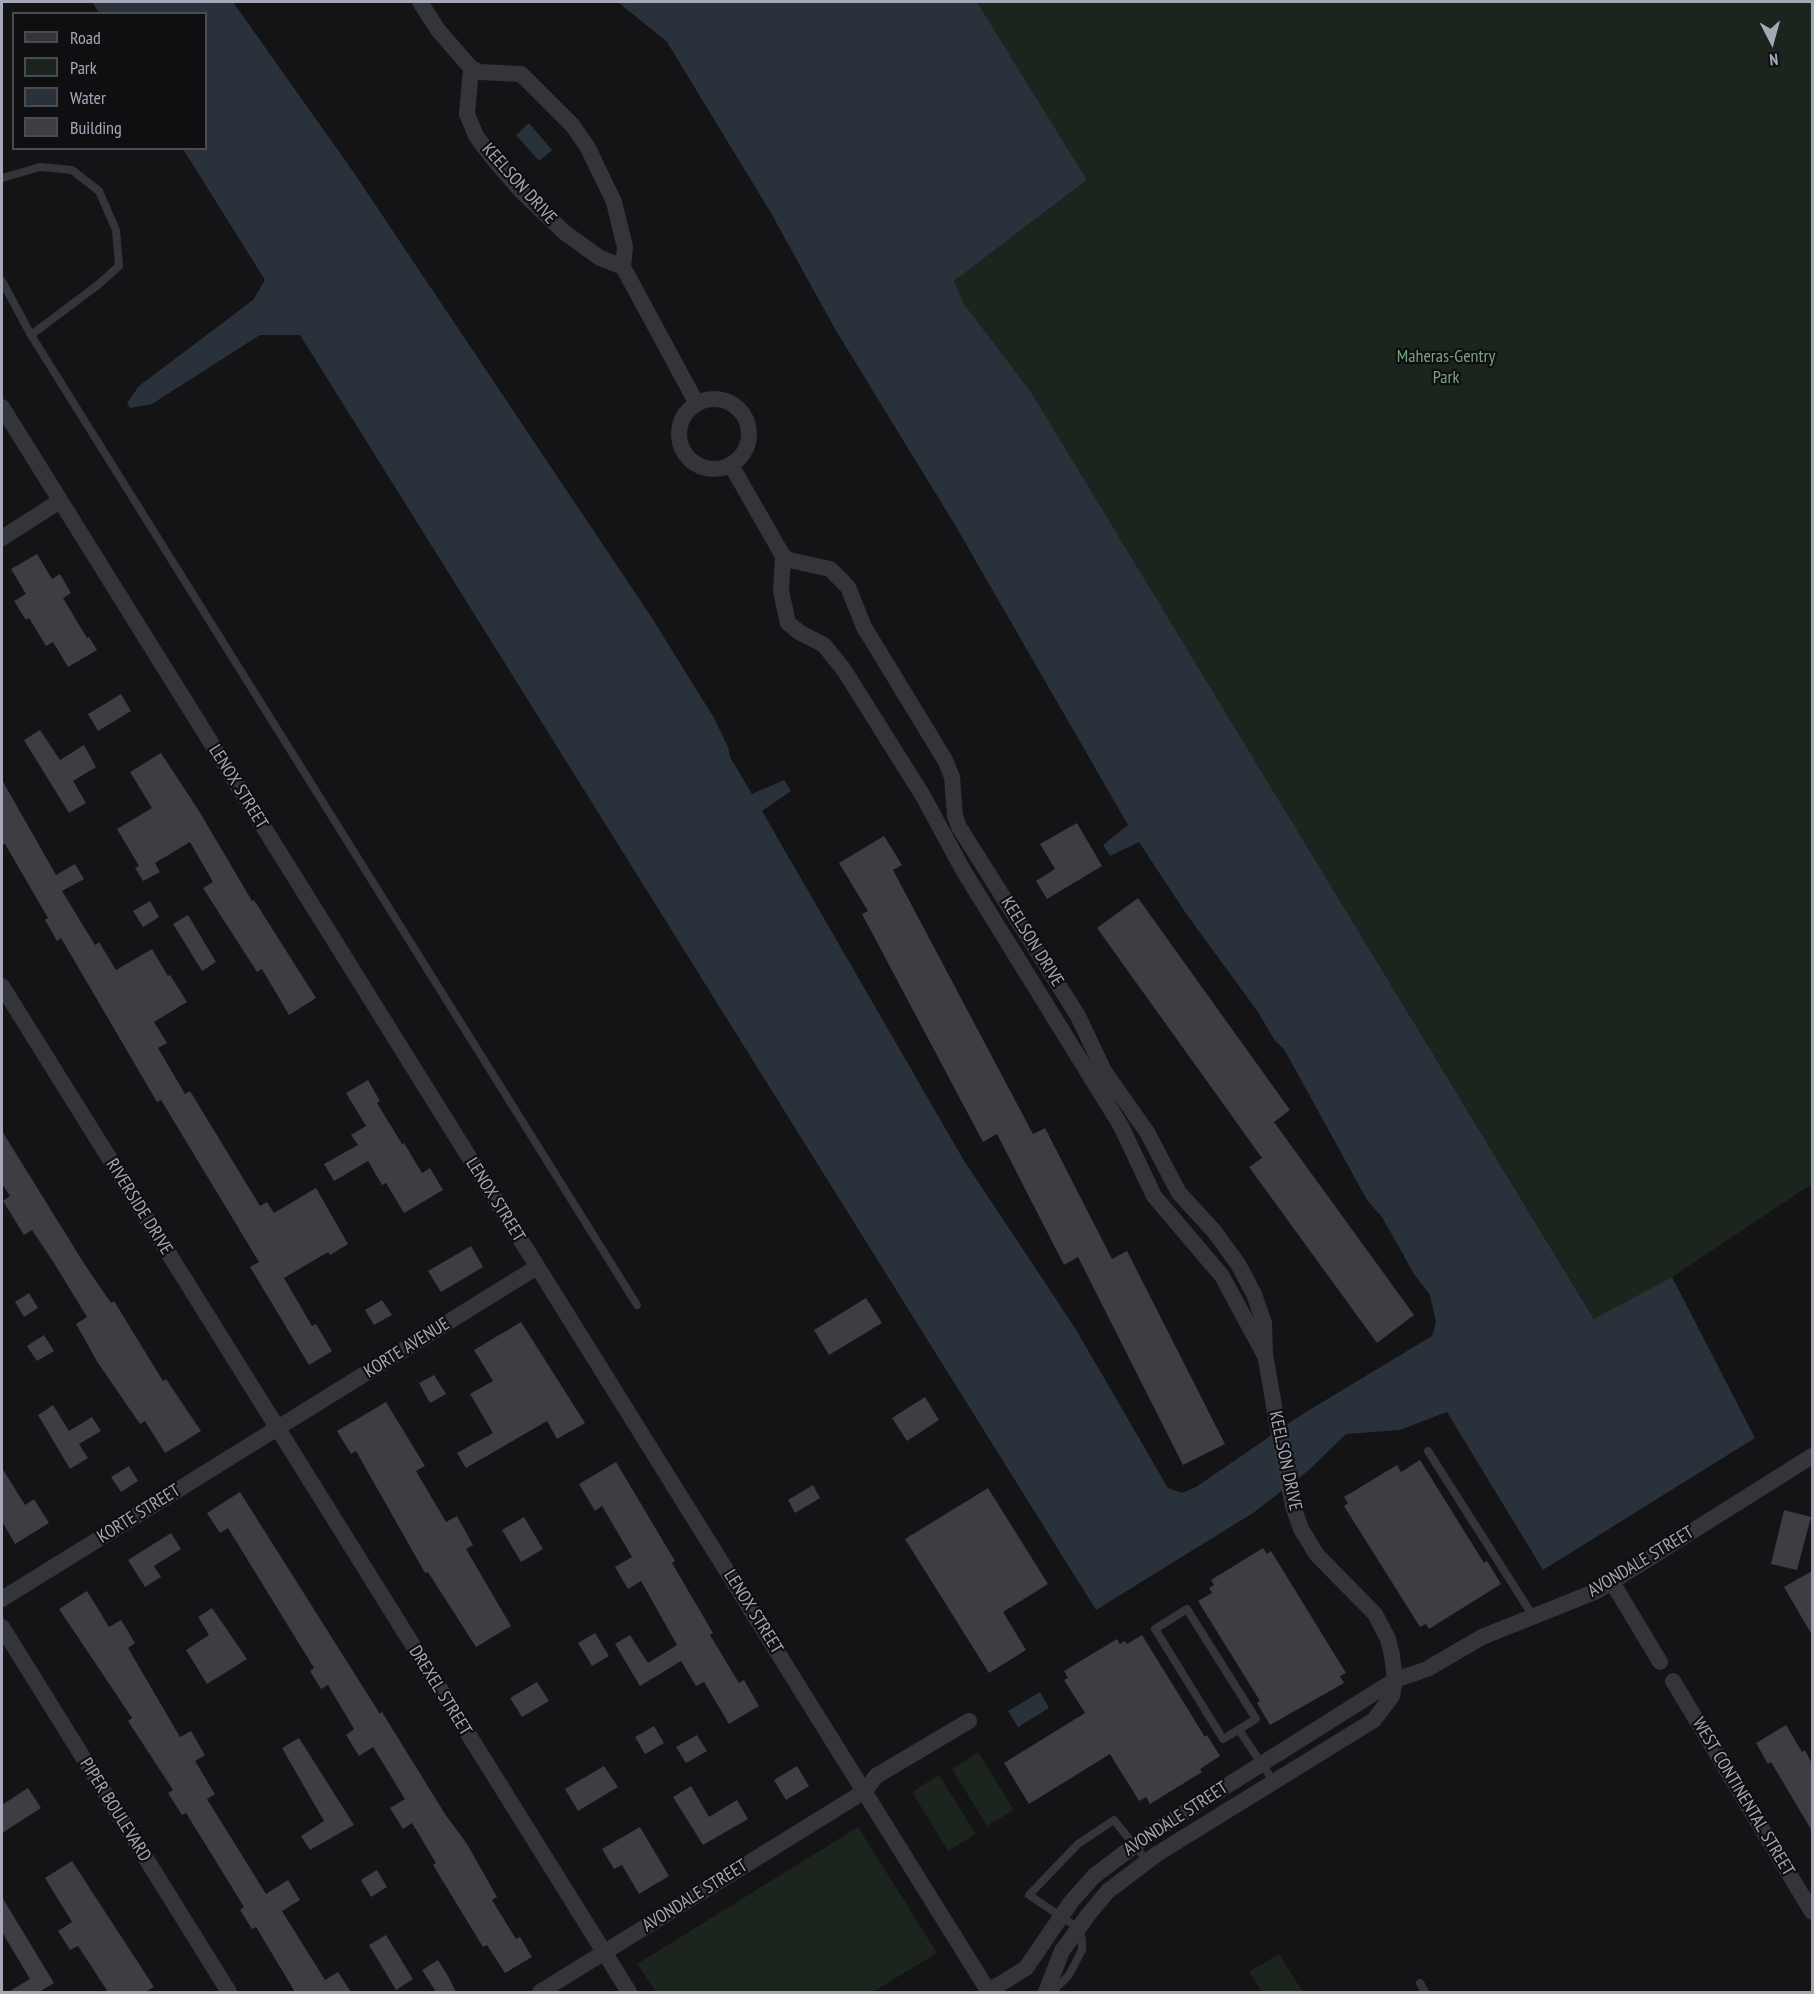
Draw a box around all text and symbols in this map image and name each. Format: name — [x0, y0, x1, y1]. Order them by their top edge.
legend — [12, 12, 207, 150]
north arrow — [1742, 12, 1802, 72]
text: Road — [70, 26, 101, 49]
text: N — [1769, 50, 1779, 70]
text: Park — [70, 56, 97, 79]
text: Water — [70, 86, 106, 109]
text: Building — [70, 116, 122, 139]
street label: KEELSON DRIVE — [477, 139, 561, 229]
park label: Maheras-Gentry Park — [1397, 346, 1495, 388]
street label: LENOX STREET — [204, 741, 272, 833]
street label: KEELSON DRIVE — [996, 893, 1068, 991]
street label: LENOX STREET — [461, 1154, 529, 1246]
street label: RIVERSIDE DRIVE — [101, 1155, 177, 1259]
street label: KORTE AVENUE — [360, 1313, 454, 1383]
street label: KEELSON DRIVE — [1264, 1409, 1306, 1513]
street label: KORTE STREET — [94, 1480, 184, 1548]
street label: AVONDALE STREET — [1584, 1522, 1698, 1602]
street label: LENOX STREET — [719, 1566, 787, 1658]
street label: DREXEL STREET — [404, 1642, 476, 1740]
street label: WEST CONTINENTAL STREET — [1687, 1714, 1799, 1880]
street label: PIPER BOULEVARD — [75, 1754, 155, 1866]
street label: AVONDALE STREET — [1120, 1777, 1232, 1861]
street label: AVONDALE STREET — [638, 1855, 752, 1937]

